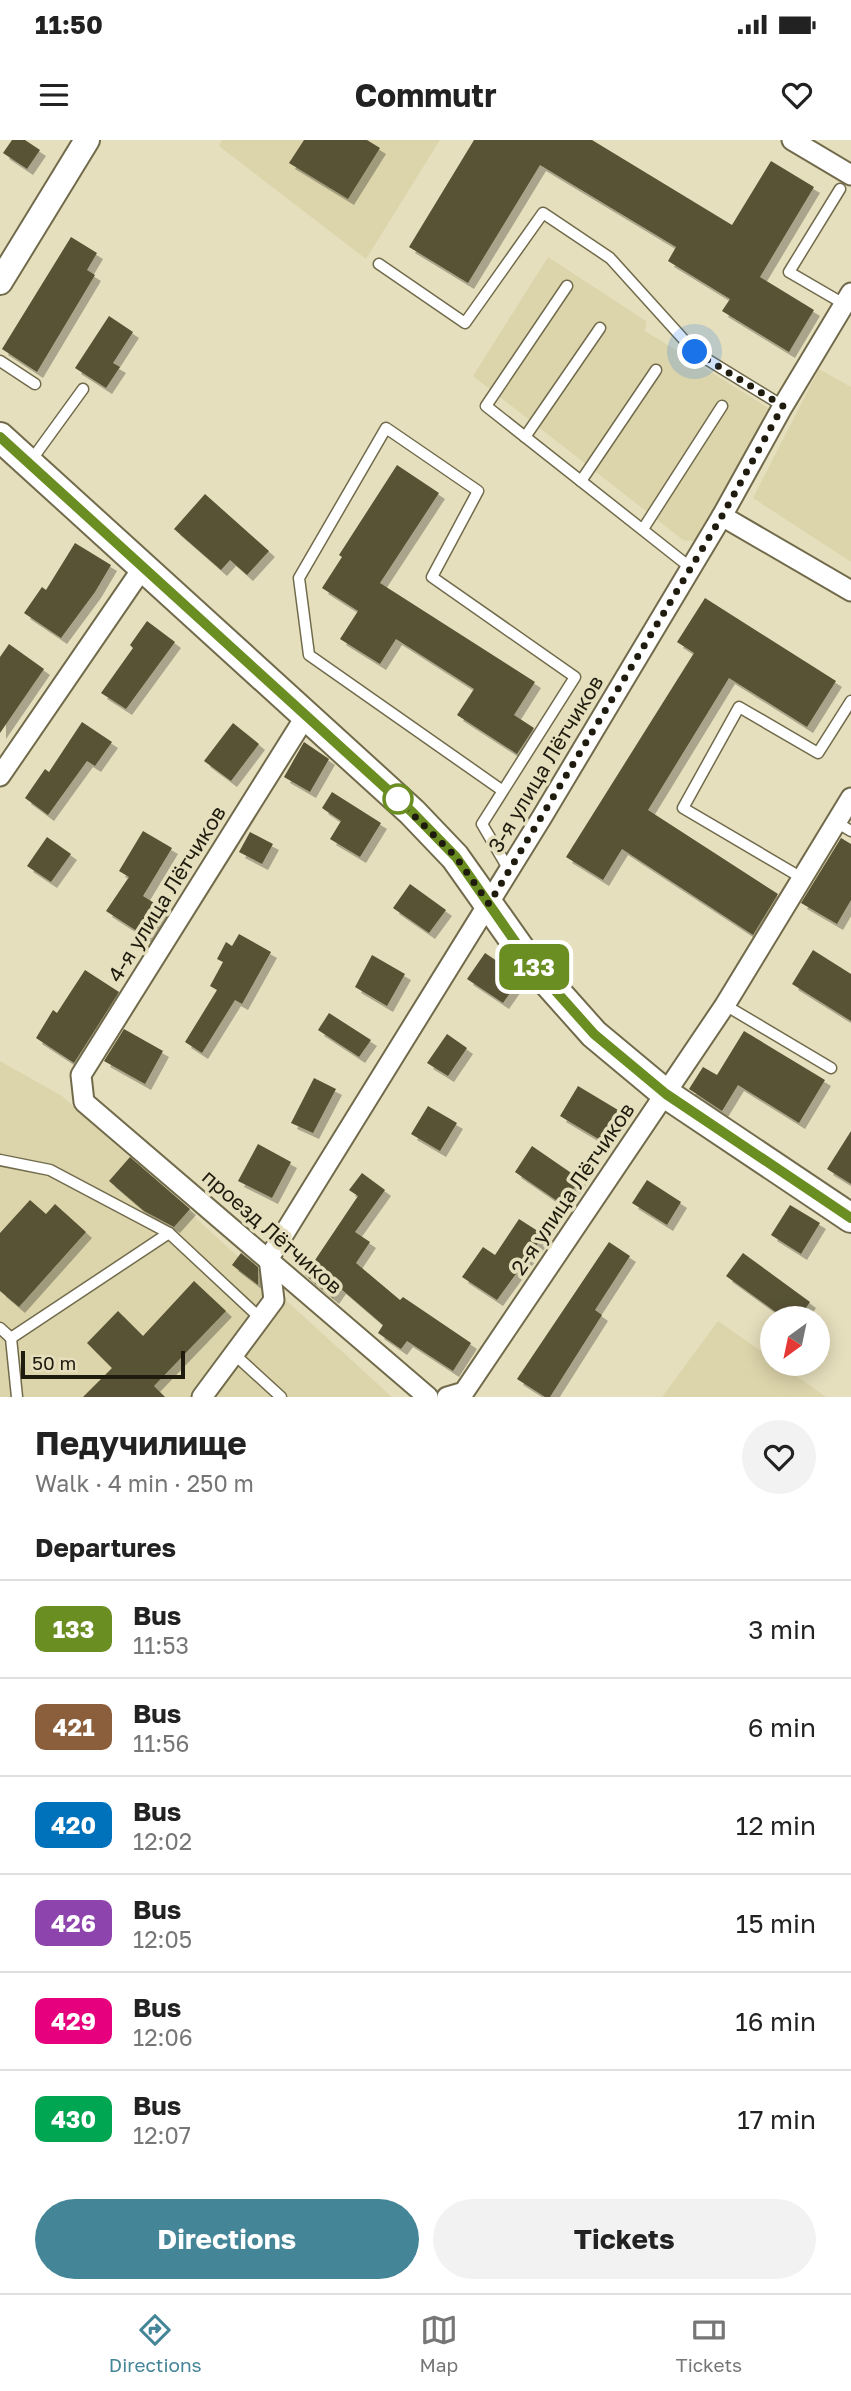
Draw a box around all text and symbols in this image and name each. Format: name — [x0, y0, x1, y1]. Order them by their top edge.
text: 11:50 — [35, 9, 103, 40]
icon: menu — [35, 76, 73, 114]
text: Commutr — [354, 76, 497, 114]
icon: heart — [778, 76, 816, 114]
your location — [677, 334, 712, 369]
street label: 3-я улица Лётчиков — [482, 670, 608, 857]
unlabelled marker — [383, 784, 413, 814]
street label: 4-я улица Лётчиков — [101, 801, 231, 986]
line badge: 133 — [494, 944, 574, 990]
text: 133 — [513, 952, 555, 981]
street label: 2-я улица Лётчиков — [505, 1097, 639, 1279]
street label: проезд Лётчиков — [197, 1163, 348, 1299]
north arrow — [760, 1306, 830, 1376]
map controls — [760, 1306, 830, 1376]
scale bar — [21, 1348, 186, 1380]
text: 50 m — [32, 1351, 76, 1374]
button: heart — [742, 1420, 816, 1494]
text: Педучилище — [35, 1423, 247, 1462]
text: Walk · 4 min · 250 m — [35, 1469, 254, 1497]
text: Departures — [35, 1532, 176, 1563]
text: Bus — [133, 1600, 181, 1631]
text: 133 — [53, 1614, 94, 1643]
text: 3 min — [748, 1614, 816, 1645]
text: 11:53 — [133, 1631, 189, 1659]
text: Bus — [133, 1698, 181, 1729]
text: 421 — [53, 1712, 95, 1741]
text: 6 min — [748, 1712, 816, 1743]
text: 11:56 — [133, 1729, 189, 1757]
text: Bus — [133, 1796, 181, 1827]
text: 420 — [51, 1810, 96, 1839]
text: 12 min — [736, 1810, 816, 1841]
text: 12:02 — [133, 1827, 192, 1855]
text: Bus — [133, 1894, 181, 1925]
text: 426 — [51, 1908, 96, 1937]
text: 15 min — [736, 1908, 816, 1939]
text: 12:05 — [133, 1925, 192, 1953]
text: Bus — [133, 1992, 181, 2023]
text: 429 — [51, 2006, 96, 2035]
text: 16 min — [735, 2006, 816, 2037]
text: 12:06 — [133, 2023, 193, 2051]
text: Bus — [133, 2090, 181, 2121]
text: 430 — [51, 2104, 96, 2133]
text: 17 min — [737, 2104, 816, 2135]
text: 12:07 — [133, 2121, 191, 2149]
button: Directions — [35, 2199, 419, 2279]
button: Tickets — [433, 2199, 816, 2279]
tab: Directions — [109, 2311, 202, 2376]
tab: Map — [419, 2311, 458, 2376]
tab: Tickets — [676, 2311, 742, 2376]

